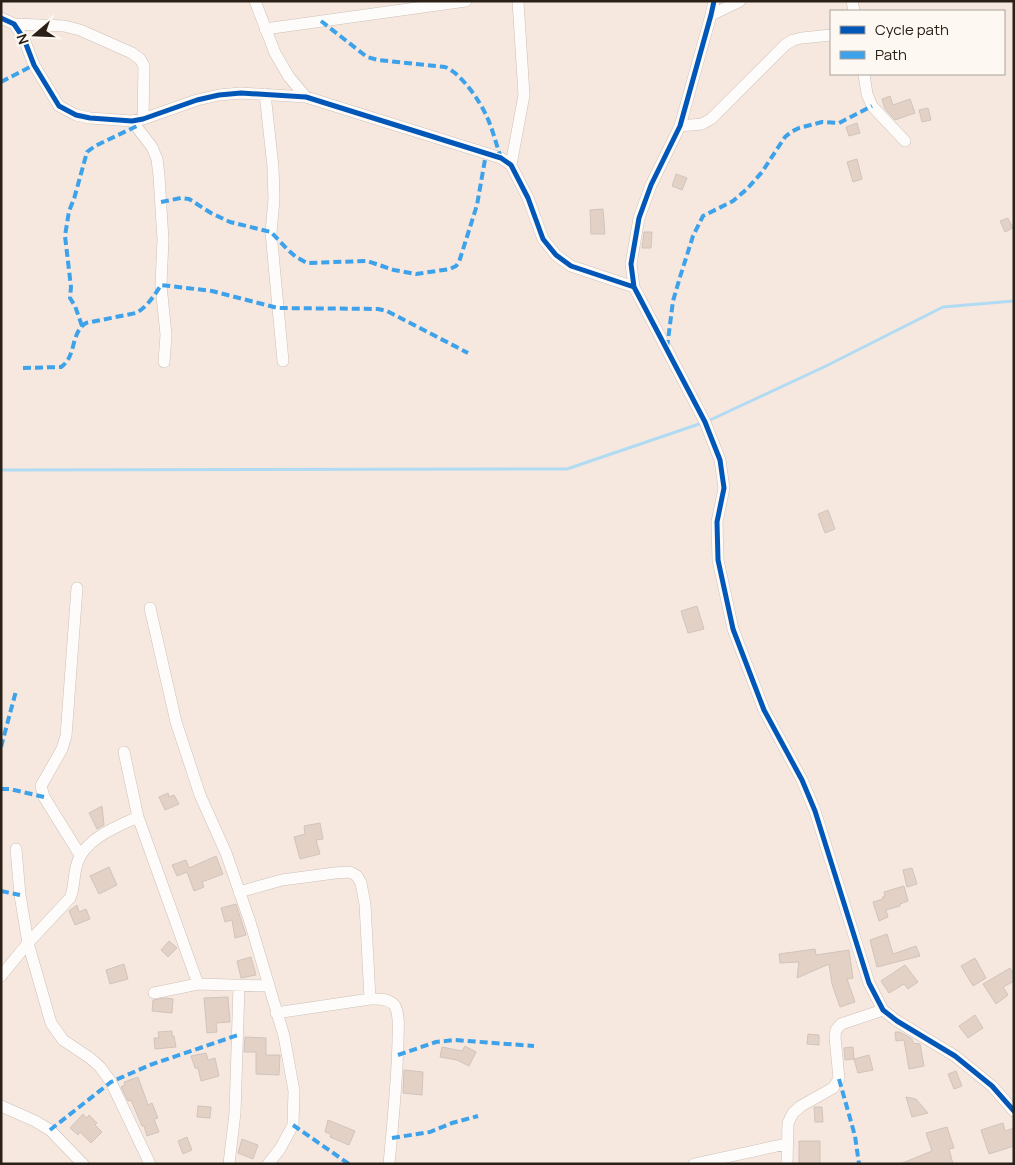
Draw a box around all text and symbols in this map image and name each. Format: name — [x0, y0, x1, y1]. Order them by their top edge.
north arrow — [10, 10, 60, 60]
legend — [830, 10, 1005, 75]
text: Cycle path — [875, 19, 949, 40]
text: N — [12, 32, 33, 47]
text: Path — [875, 44, 907, 65]

